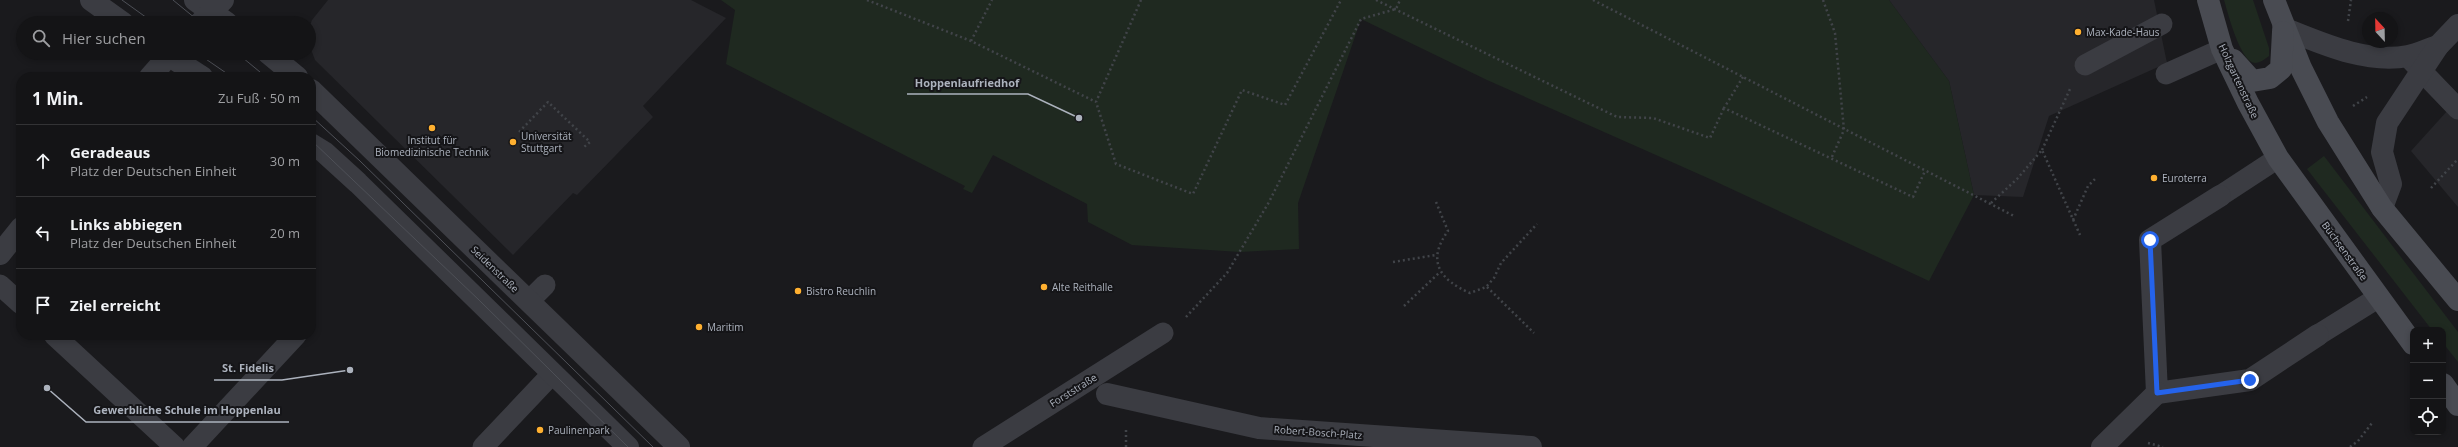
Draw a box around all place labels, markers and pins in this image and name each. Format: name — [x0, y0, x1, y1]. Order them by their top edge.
place label: Max-Kade-Haus — [2086, 25, 2160, 39]
marker: Max-Kade-Haus — [2073, 27, 2083, 37]
callout: Hoppenlaufriedhof — [907, 71, 1028, 94]
marker: Institut für Biomedizinische Technik — [427, 123, 437, 133]
place label: Universität Stuttgart — [521, 129, 572, 155]
place label: Institut für Biomedizinische Technik — [375, 133, 490, 159]
marker: Universität Stuttgart — [508, 137, 518, 147]
place label: Euroterra — [2162, 171, 2207, 185]
marker: Euroterra — [2149, 173, 2159, 183]
place label: Alte Reithalle — [1052, 280, 1113, 294]
marker: Alte Reithalle — [1039, 282, 1049, 292]
place label: Bistro Reuchlin — [806, 284, 876, 298]
marker: Bistro Reuchlin — [793, 286, 803, 296]
place label: Maritim — [707, 320, 744, 334]
marker: Maritim — [694, 322, 704, 332]
callout: St. Fidelis — [214, 357, 282, 380]
callout: Gewerbliche Schule im Hoppenlau — [86, 399, 289, 422]
place label: Paulinenpark — [548, 423, 610, 437]
marker: Paulinenpark — [535, 425, 545, 435]

